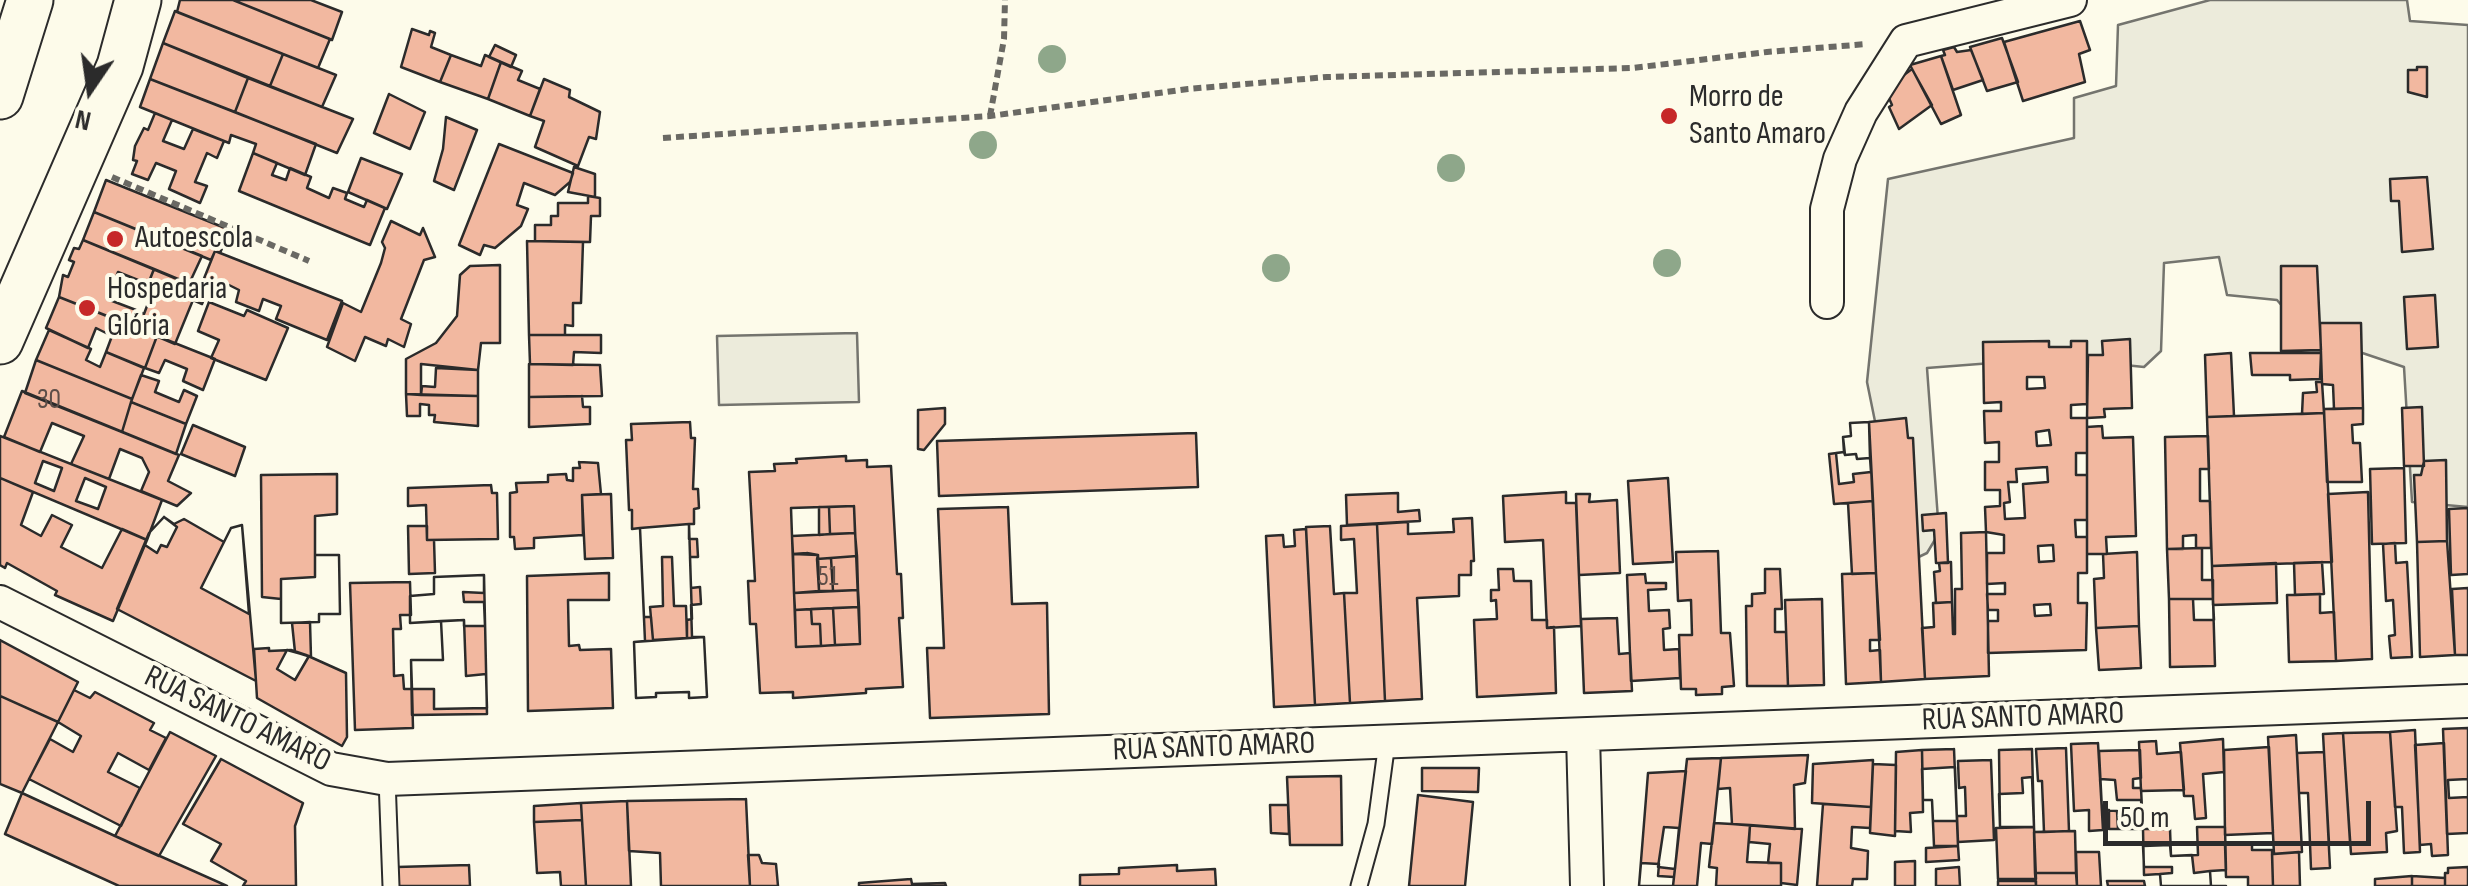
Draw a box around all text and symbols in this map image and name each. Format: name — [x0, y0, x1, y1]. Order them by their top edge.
north arrow — [40, 40, 140, 140]
place label: Morro de Santo Amaro — [1689, 79, 1826, 154]
text: N — [72, 102, 94, 137]
marker: Morro de Santo Amaro — [1658, 105, 1680, 127]
place label: Autoescola — [135, 220, 253, 258]
marker: Autoescola — [104, 228, 126, 250]
place label: Hospedaria Glória — [107, 271, 227, 346]
marker: Hospedaria Glória — [76, 297, 98, 319]
house number: 30 — [37, 384, 61, 418]
house number: 51 — [817, 561, 839, 595]
street label: RUA SANTO AMARO — [137, 658, 337, 782]
street label: RUA SANTO AMARO — [1921, 695, 2125, 741]
street label: RUA SANTO AMARO — [1112, 725, 1316, 771]
scale bar — [2108, 781, 2376, 843]
text: 50 m — [2120, 800, 2169, 836]

